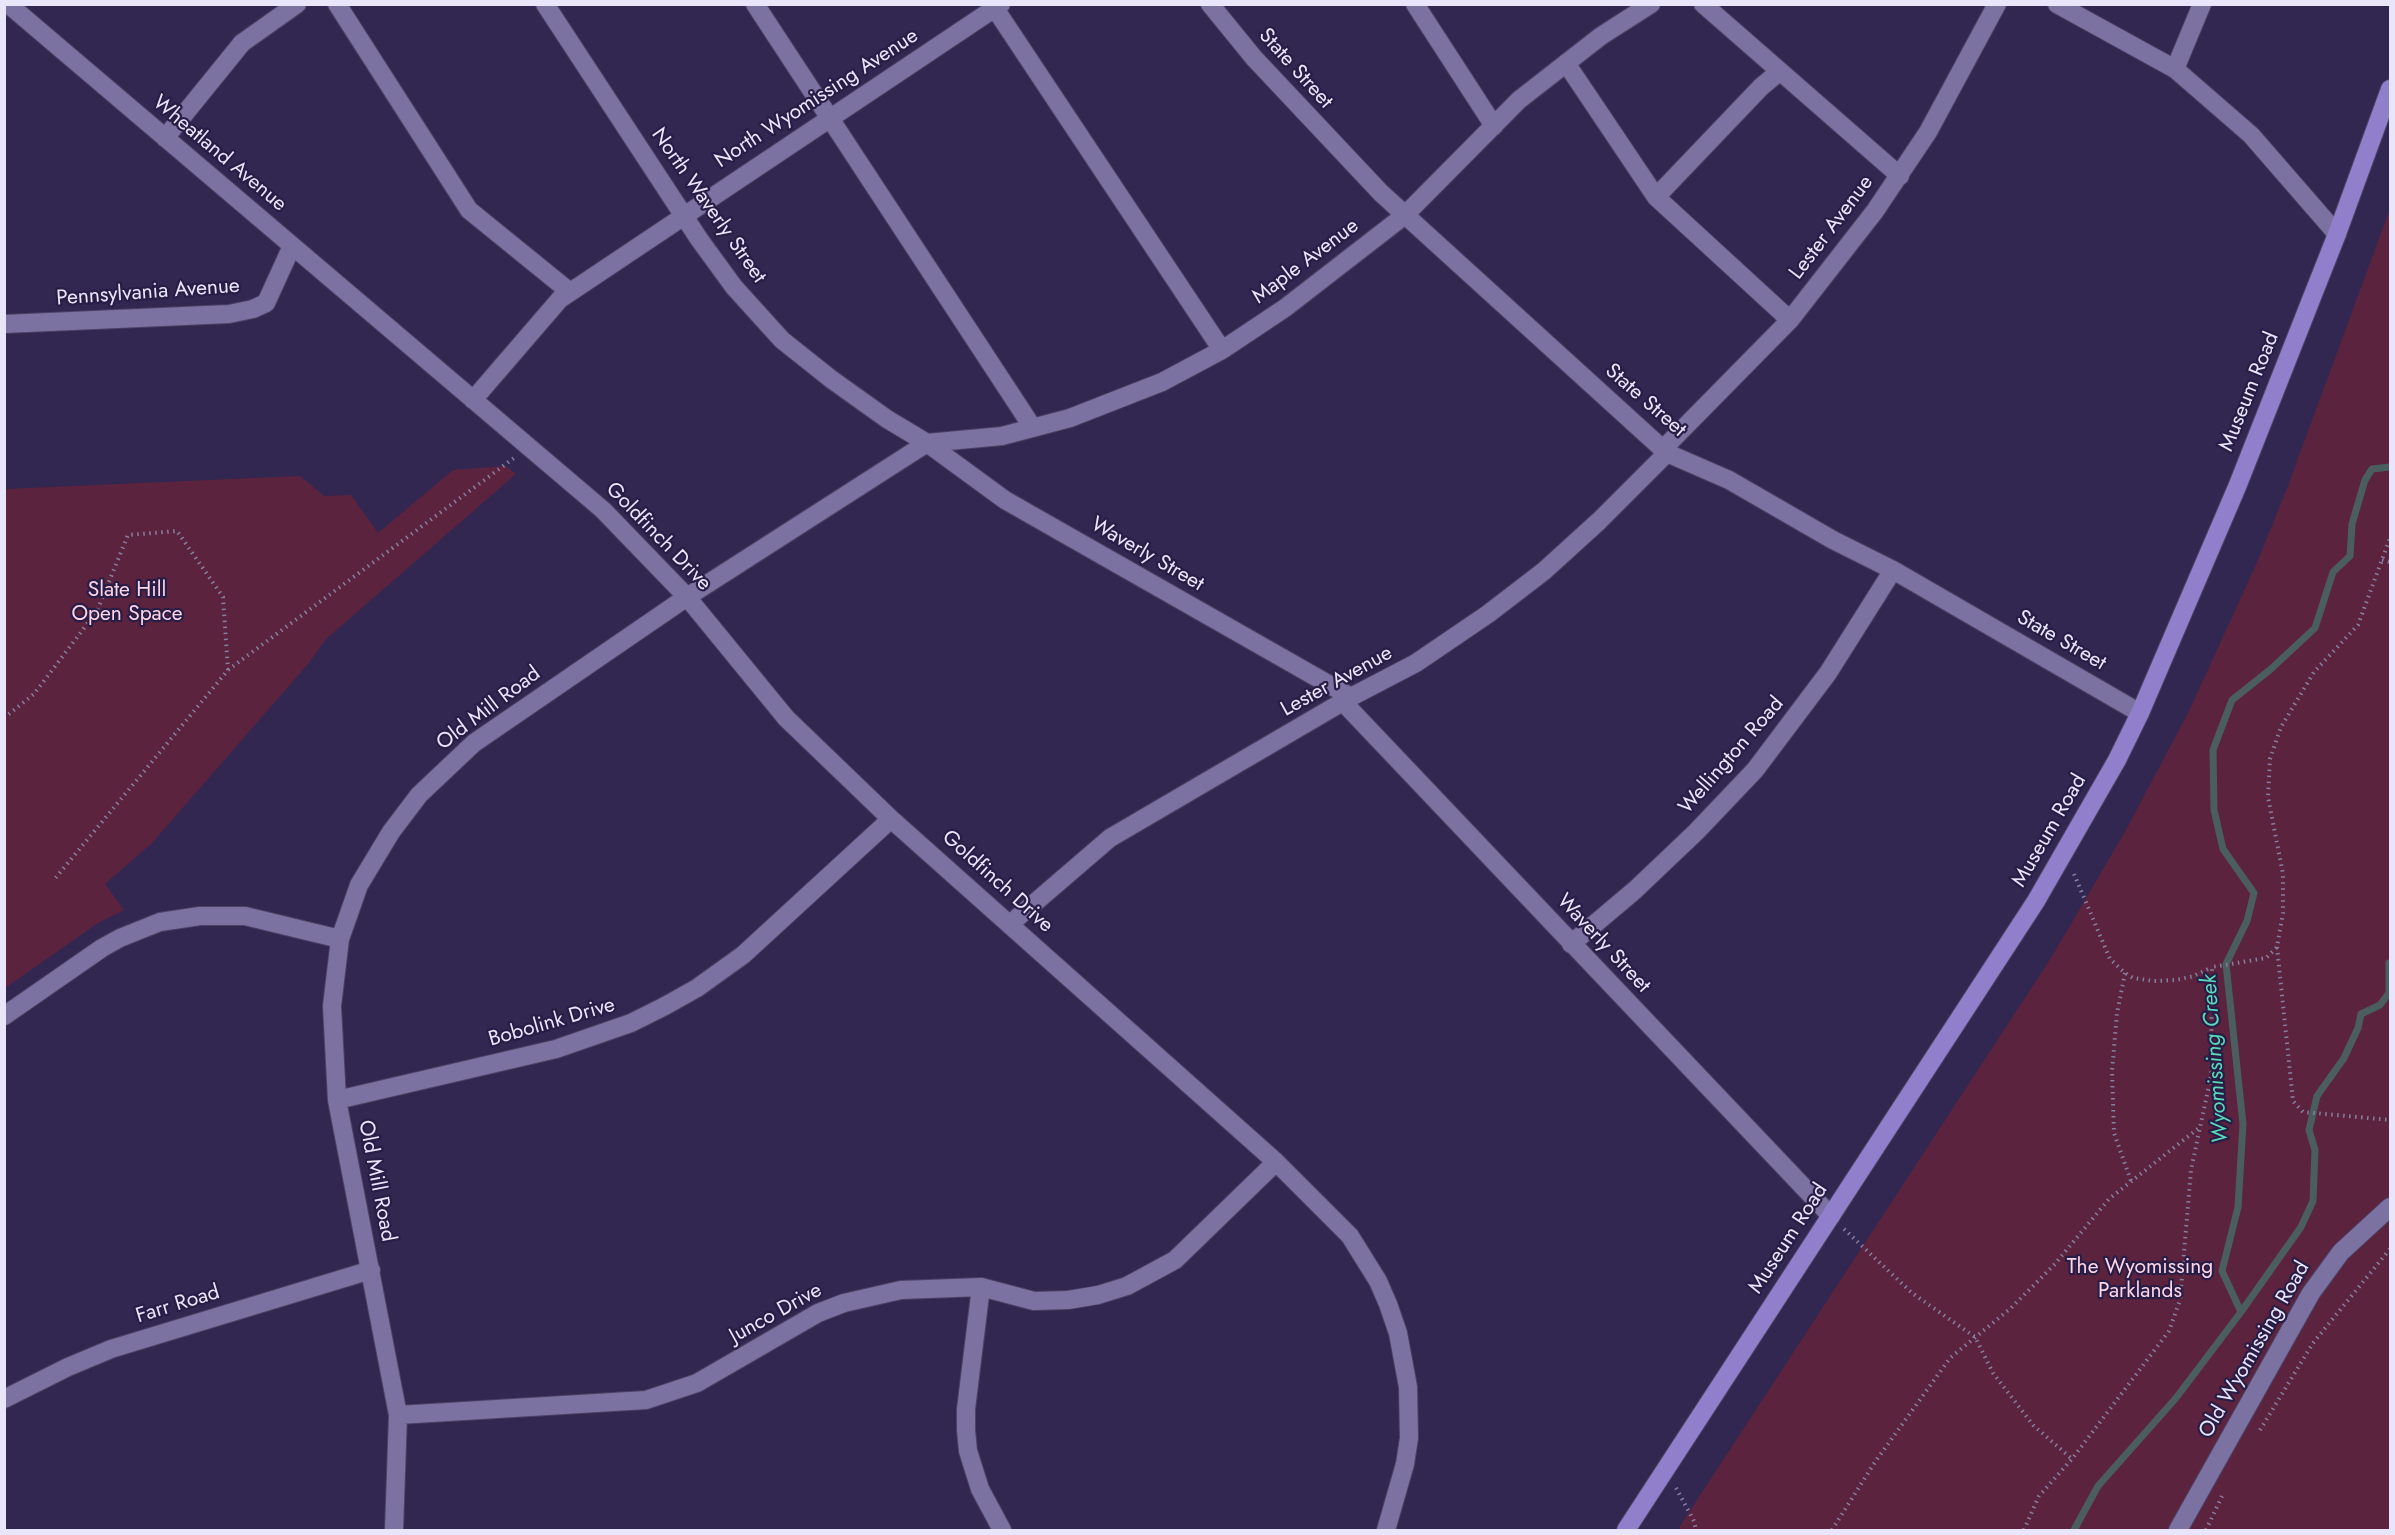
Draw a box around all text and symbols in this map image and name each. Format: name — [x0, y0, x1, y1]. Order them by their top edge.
street label: North Wyomissing Avenue — [711, 24, 923, 174]
street label: State Street — [1253, 24, 1337, 114]
street label: Wheatland Avenue — [147, 91, 291, 217]
street label: North Waverly Street — [645, 124, 771, 288]
street label: Lester Avenue — [1785, 171, 1879, 285]
street label: Maple Avenue — [1248, 214, 1364, 310]
street label: Pennsylvania Avenue — [55, 274, 241, 312]
street label: Museum Road — [2215, 329, 2285, 455]
street label: State Street — [1599, 359, 1691, 443]
street label: Goldfinch Drive — [600, 478, 716, 596]
street label: Waverly Street — [1086, 513, 1208, 597]
park label: Slate Hill Open Space — [71, 578, 183, 628]
street label: State Street — [2012, 605, 2110, 677]
street label: Lester Avenue — [1277, 641, 1397, 723]
street label: Old Mill Road — [432, 662, 546, 756]
street label: Wellington Road — [1674, 692, 1790, 820]
street label: Museum Road — [2008, 770, 2092, 892]
street label: Goldfinch Drive — [936, 825, 1058, 939]
street label: Waverly Street — [1551, 889, 1655, 999]
water label: Wyomissing Creek — [2197, 973, 2235, 1145]
street label: Bobolink Drive — [486, 993, 618, 1053]
street label: Old Mill Road — [352, 1118, 400, 1244]
street label: Museum Road — [1744, 1179, 1834, 1299]
park label: The Wyomissing Parklands — [2067, 1255, 2213, 1305]
street label: Old Wyomissing Road — [2194, 1257, 2316, 1443]
street label: Junco Drive — [725, 1278, 827, 1350]
street label: Farr Road — [133, 1280, 223, 1330]

